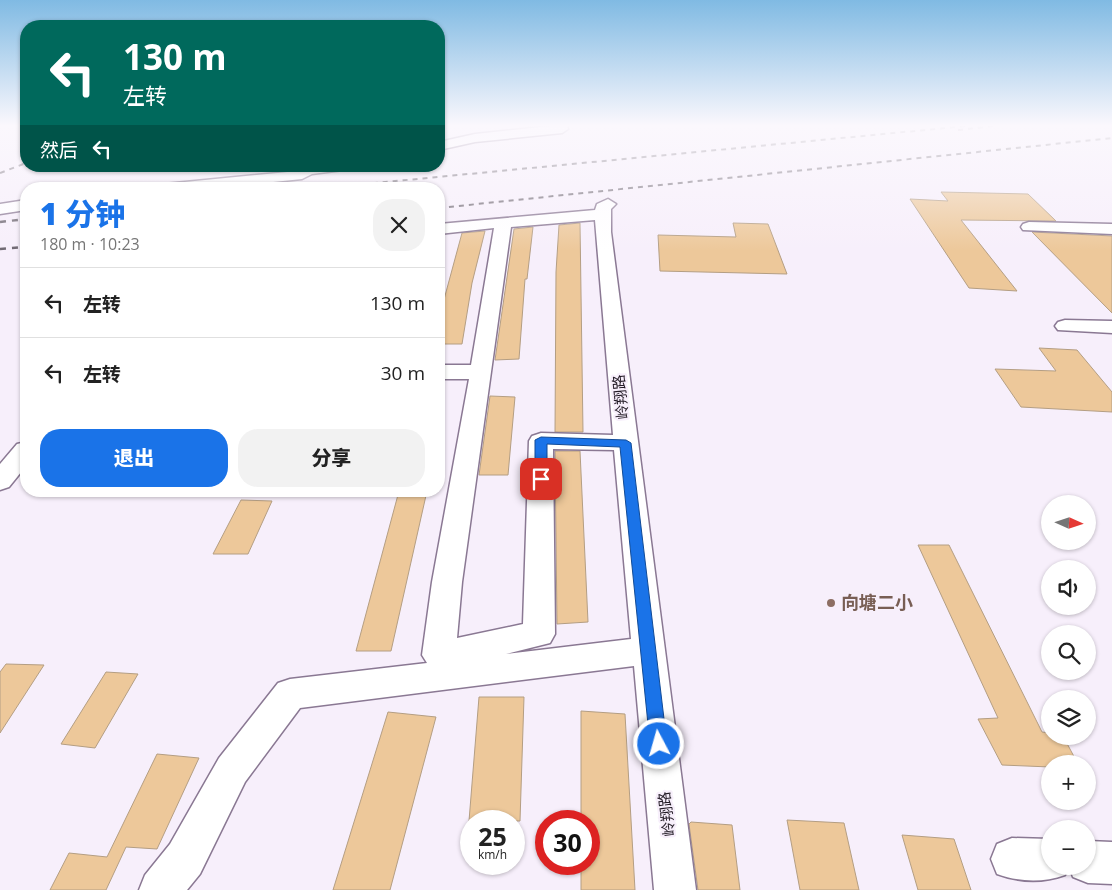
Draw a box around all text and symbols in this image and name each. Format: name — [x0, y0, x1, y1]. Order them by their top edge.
text: 130 m — [123, 33, 227, 80]
icon: left — [40, 40, 105, 105]
text: 左转 — [123, 80, 167, 110]
icon: left — [88, 135, 116, 163]
text: 然后 — [40, 137, 78, 163]
text: 1 分钟 — [40, 193, 125, 234]
button: close — [373, 199, 425, 251]
text: 180 m · 10:23 — [40, 233, 140, 255]
icon: left — [40, 289, 68, 317]
text: 130 m — [370, 290, 425, 316]
text: 左转 — [83, 291, 121, 317]
icon: left — [40, 359, 68, 387]
text: 30 m — [381, 360, 425, 386]
text: 左转 — [83, 361, 121, 387]
street label: 岭翔路 — [608, 374, 632, 421]
button: 退出 — [40, 429, 228, 487]
button: 分享 — [238, 429, 425, 487]
pin — [520, 458, 562, 500]
icon: arrive — [527, 465, 555, 493]
north arrow — [1041, 495, 1096, 550]
map controls — [1041, 495, 1096, 875]
button: sound — [1041, 560, 1096, 615]
place label: 向塘二小 — [841, 590, 913, 614]
marker: 向塘二小 — [825, 597, 837, 609]
button: search — [1041, 625, 1096, 680]
button: layers — [1041, 690, 1096, 745]
position arrow — [632, 717, 684, 769]
button: + — [1041, 755, 1096, 810]
street label: 岭翔路 — [653, 791, 679, 838]
speed limit sign: 30 — [535, 810, 600, 875]
text: 25 — [478, 819, 507, 853]
button: − — [1041, 820, 1096, 875]
text: km/h — [478, 846, 507, 863]

